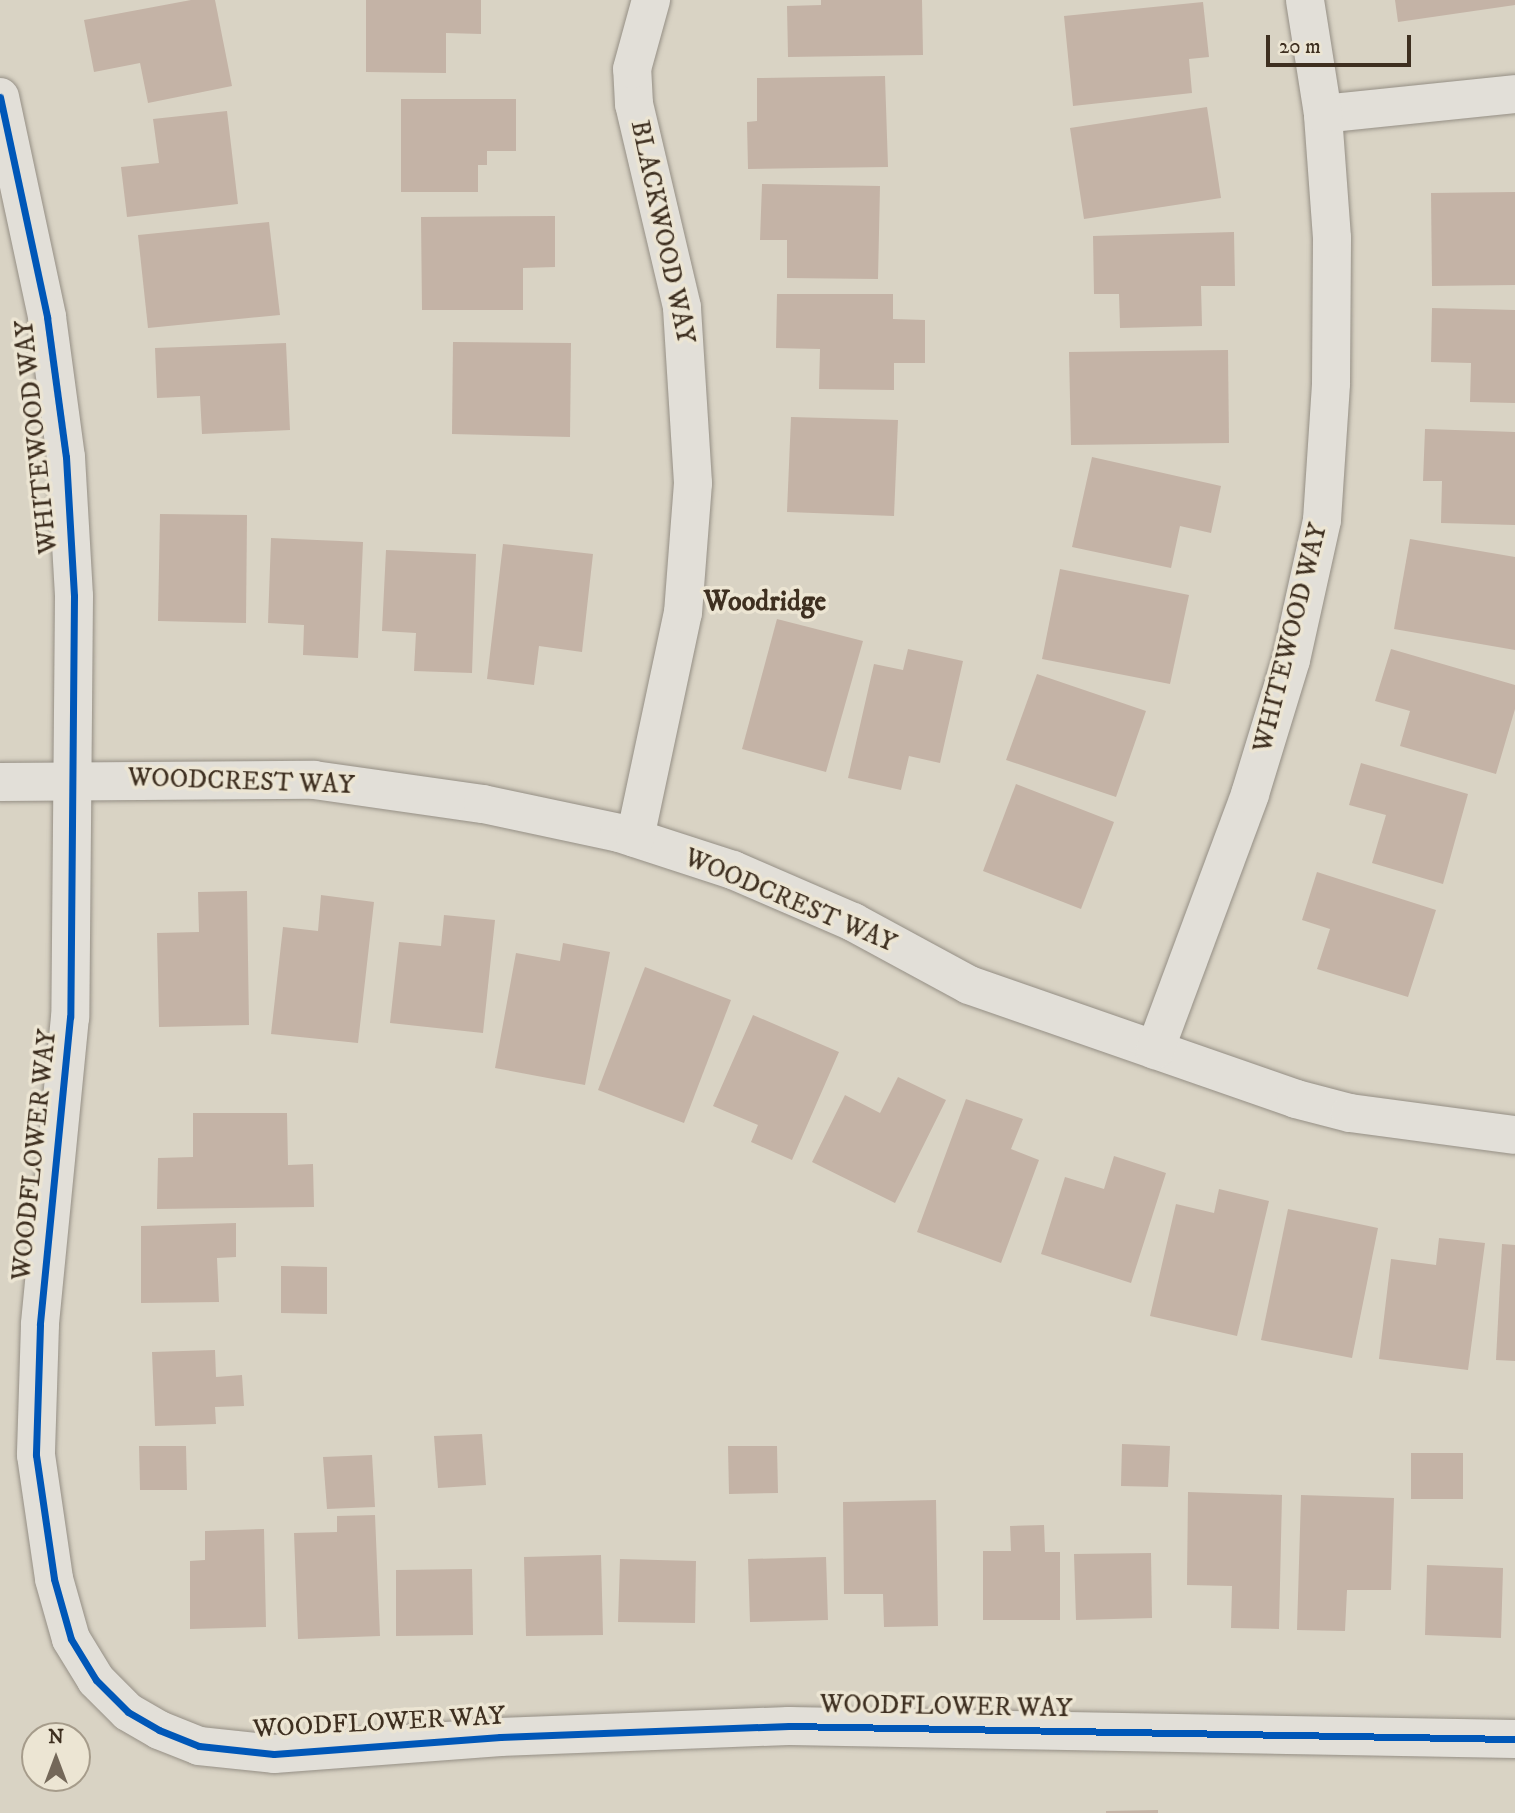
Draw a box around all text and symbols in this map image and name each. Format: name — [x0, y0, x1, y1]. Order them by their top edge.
scale bar — [1270, 21, 1415, 65]
text: 20 m — [1279, 34, 1321, 60]
street label: BLACKWOOD WAY — [623, 117, 701, 347]
street label: WHITEWOOD WAY — [9, 319, 65, 555]
street label: WHITEWOOD WAY — [1247, 520, 1335, 756]
district label: Woodridge — [704, 585, 826, 619]
street label: WOODCREST WAY — [127, 762, 355, 802]
street label: WOODCREST WAY — [680, 842, 900, 960]
street label: WOODFLOWER WAY — [6, 1028, 64, 1282]
street label: WOODFLOWER WAY — [820, 1689, 1072, 1725]
street label: WOODFLOWER WAY — [252, 1701, 506, 1745]
north arrow — [21, 1722, 91, 1792]
text: N — [48, 1726, 64, 1749]

